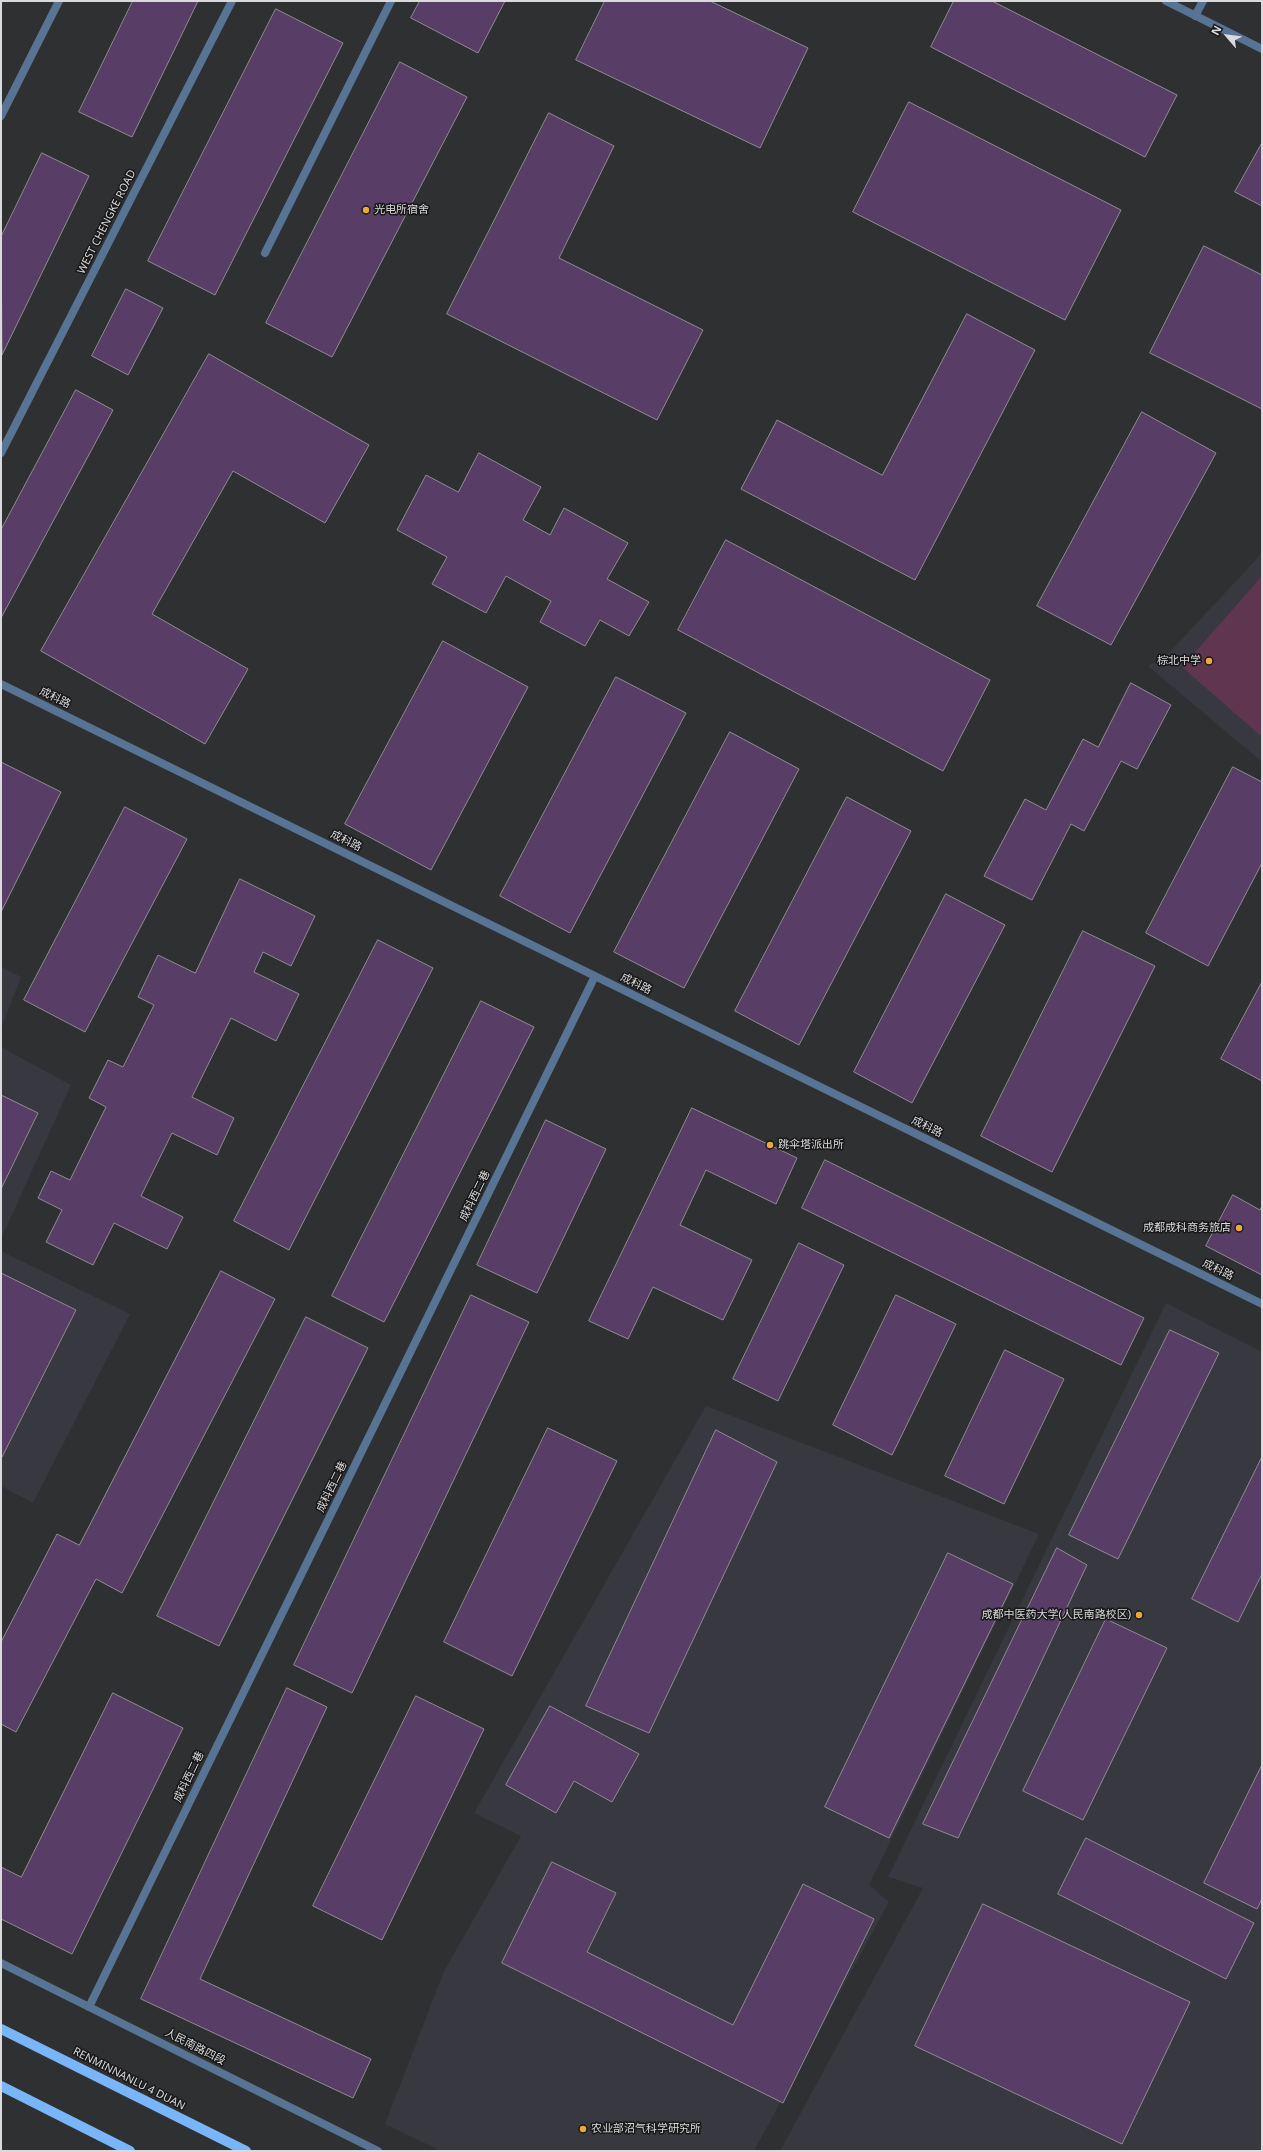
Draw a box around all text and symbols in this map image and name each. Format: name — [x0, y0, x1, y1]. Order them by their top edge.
north arrow — [1207, 16, 1247, 56]
text: N — [1207, 23, 1225, 38]
street label: WEST CHENGKE ROAD — [75, 168, 139, 276]
place label: 光电所宿舍 — [374, 203, 429, 217]
marker: 光电所宿舍 — [361, 205, 371, 215]
place label: 棕北中学 — [1157, 654, 1201, 668]
marker: 棕北中学 — [1204, 656, 1214, 666]
street label: 成科路 — [37, 685, 73, 711]
street label: 成科路 — [328, 828, 364, 854]
street label: 成科路 — [618, 971, 654, 997]
street label: 成科路 — [909, 1114, 945, 1140]
place label: 跳伞塔派出所 — [778, 1138, 844, 1152]
marker: 跳伞塔派出所 — [765, 1140, 775, 1150]
street label: 成科西二巷 — [457, 1168, 493, 1224]
place label: 成都成科商务旅店 — [1143, 1221, 1231, 1235]
marker: 成都成科商务旅店 — [1234, 1223, 1244, 1233]
street label: 成科路 — [1200, 1257, 1236, 1283]
street label: 成科西二巷 — [314, 1459, 350, 1515]
place label: 成都中医药大学(人民南路校区) — [981, 1608, 1131, 1622]
marker: 成都中医药大学(人民南路校区) — [1134, 1610, 1144, 1620]
street label: 成科西二巷 — [171, 1749, 207, 1805]
street label: 人民南路四段 — [163, 2026, 227, 2068]
street label: RENMINNANLU 4 DUAN — [71, 2045, 187, 2113]
place label: 农业部沼气科学研究所 — [591, 2122, 701, 2136]
marker: 农业部沼气科学研究所 — [578, 2124, 588, 2134]

